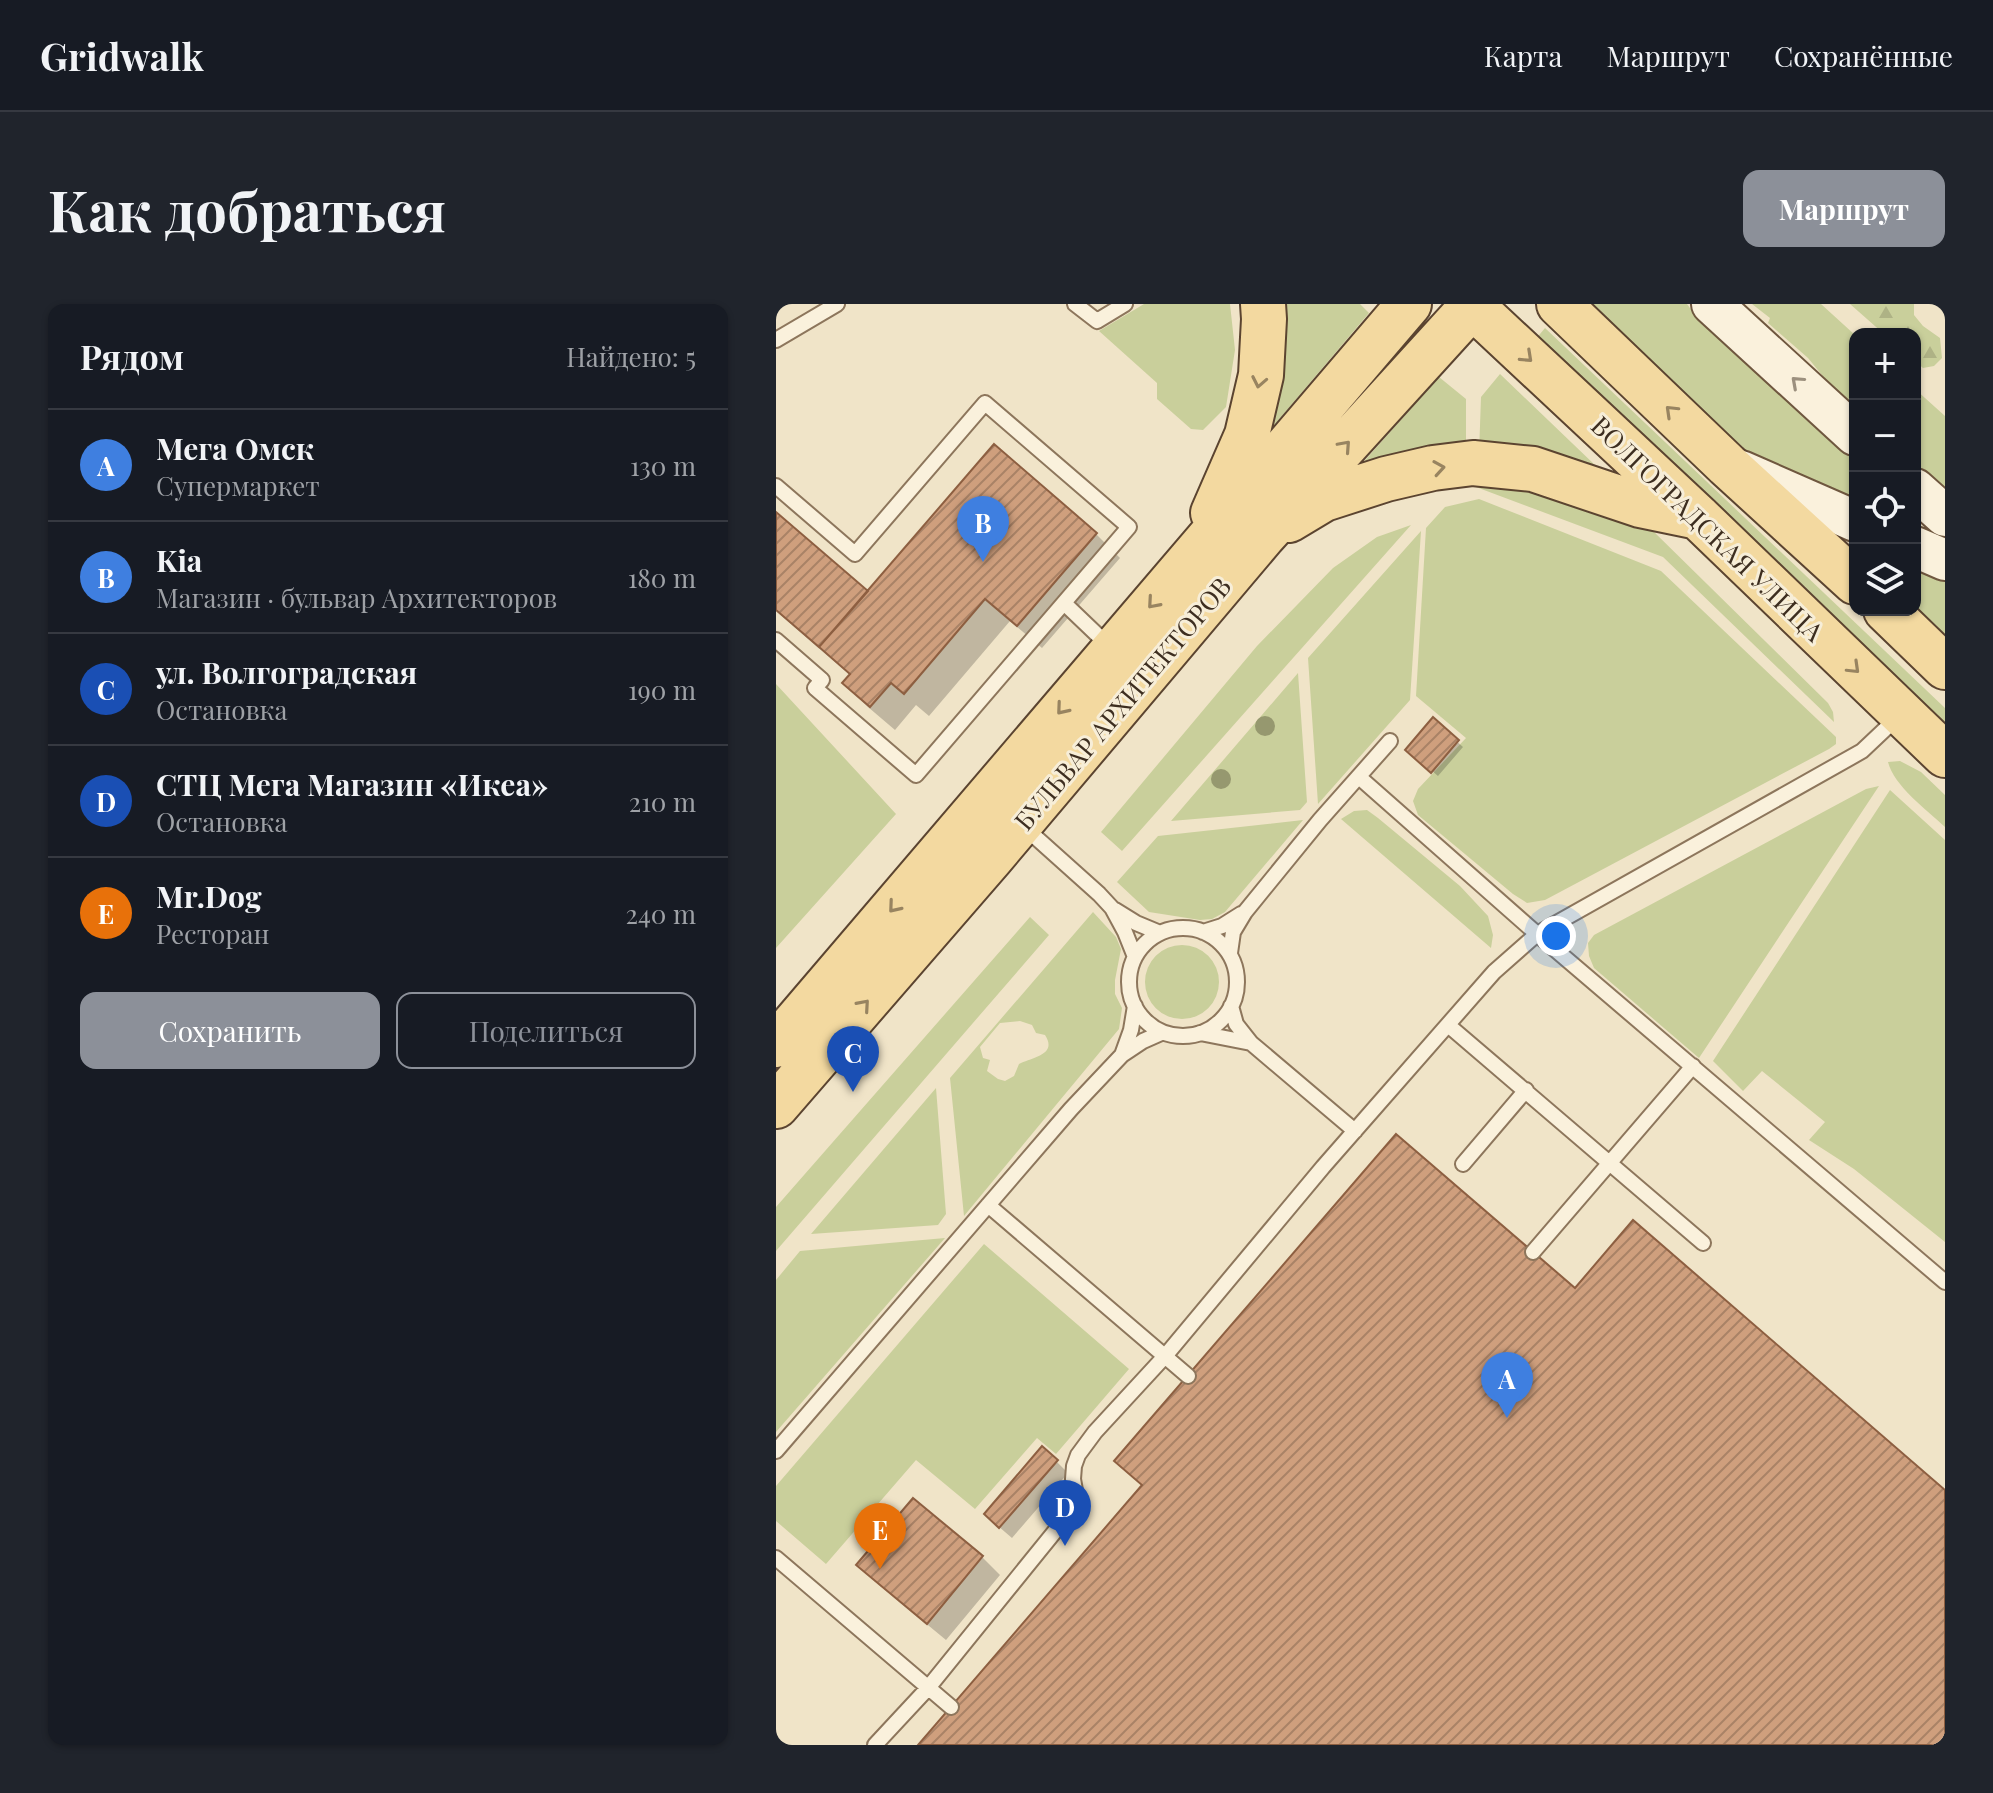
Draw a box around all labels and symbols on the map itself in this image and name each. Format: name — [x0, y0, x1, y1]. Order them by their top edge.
one-way arrow — [1518, 347, 1532, 362]
one-way arrow — [1251, 375, 1268, 388]
one-way arrow — [1792, 378, 1807, 392]
one-way arrow — [1666, 406, 1680, 421]
street label: ВОЛГОГРАДСКАЯ УЛИЦА — [1584, 408, 1832, 649]
one-way arrow — [1335, 440, 1349, 455]
one-way arrow — [1432, 460, 1445, 477]
pin: B — [957, 496, 1009, 562]
street label: БУЛЬВАР АРХИТЕКТОРОВ — [1006, 569, 1238, 837]
one-way arrow — [1148, 593, 1163, 608]
one-way arrow — [1845, 659, 1859, 673]
one-way arrow — [1057, 700, 1072, 714]
one-way arrow — [889, 898, 904, 913]
your location — [1536, 916, 1576, 956]
one-way arrow — [854, 999, 869, 1014]
pin: C — [827, 1026, 879, 1092]
pin: A — [1481, 1352, 1533, 1418]
pin: D — [1039, 1480, 1091, 1546]
pin: E — [854, 1503, 906, 1569]

